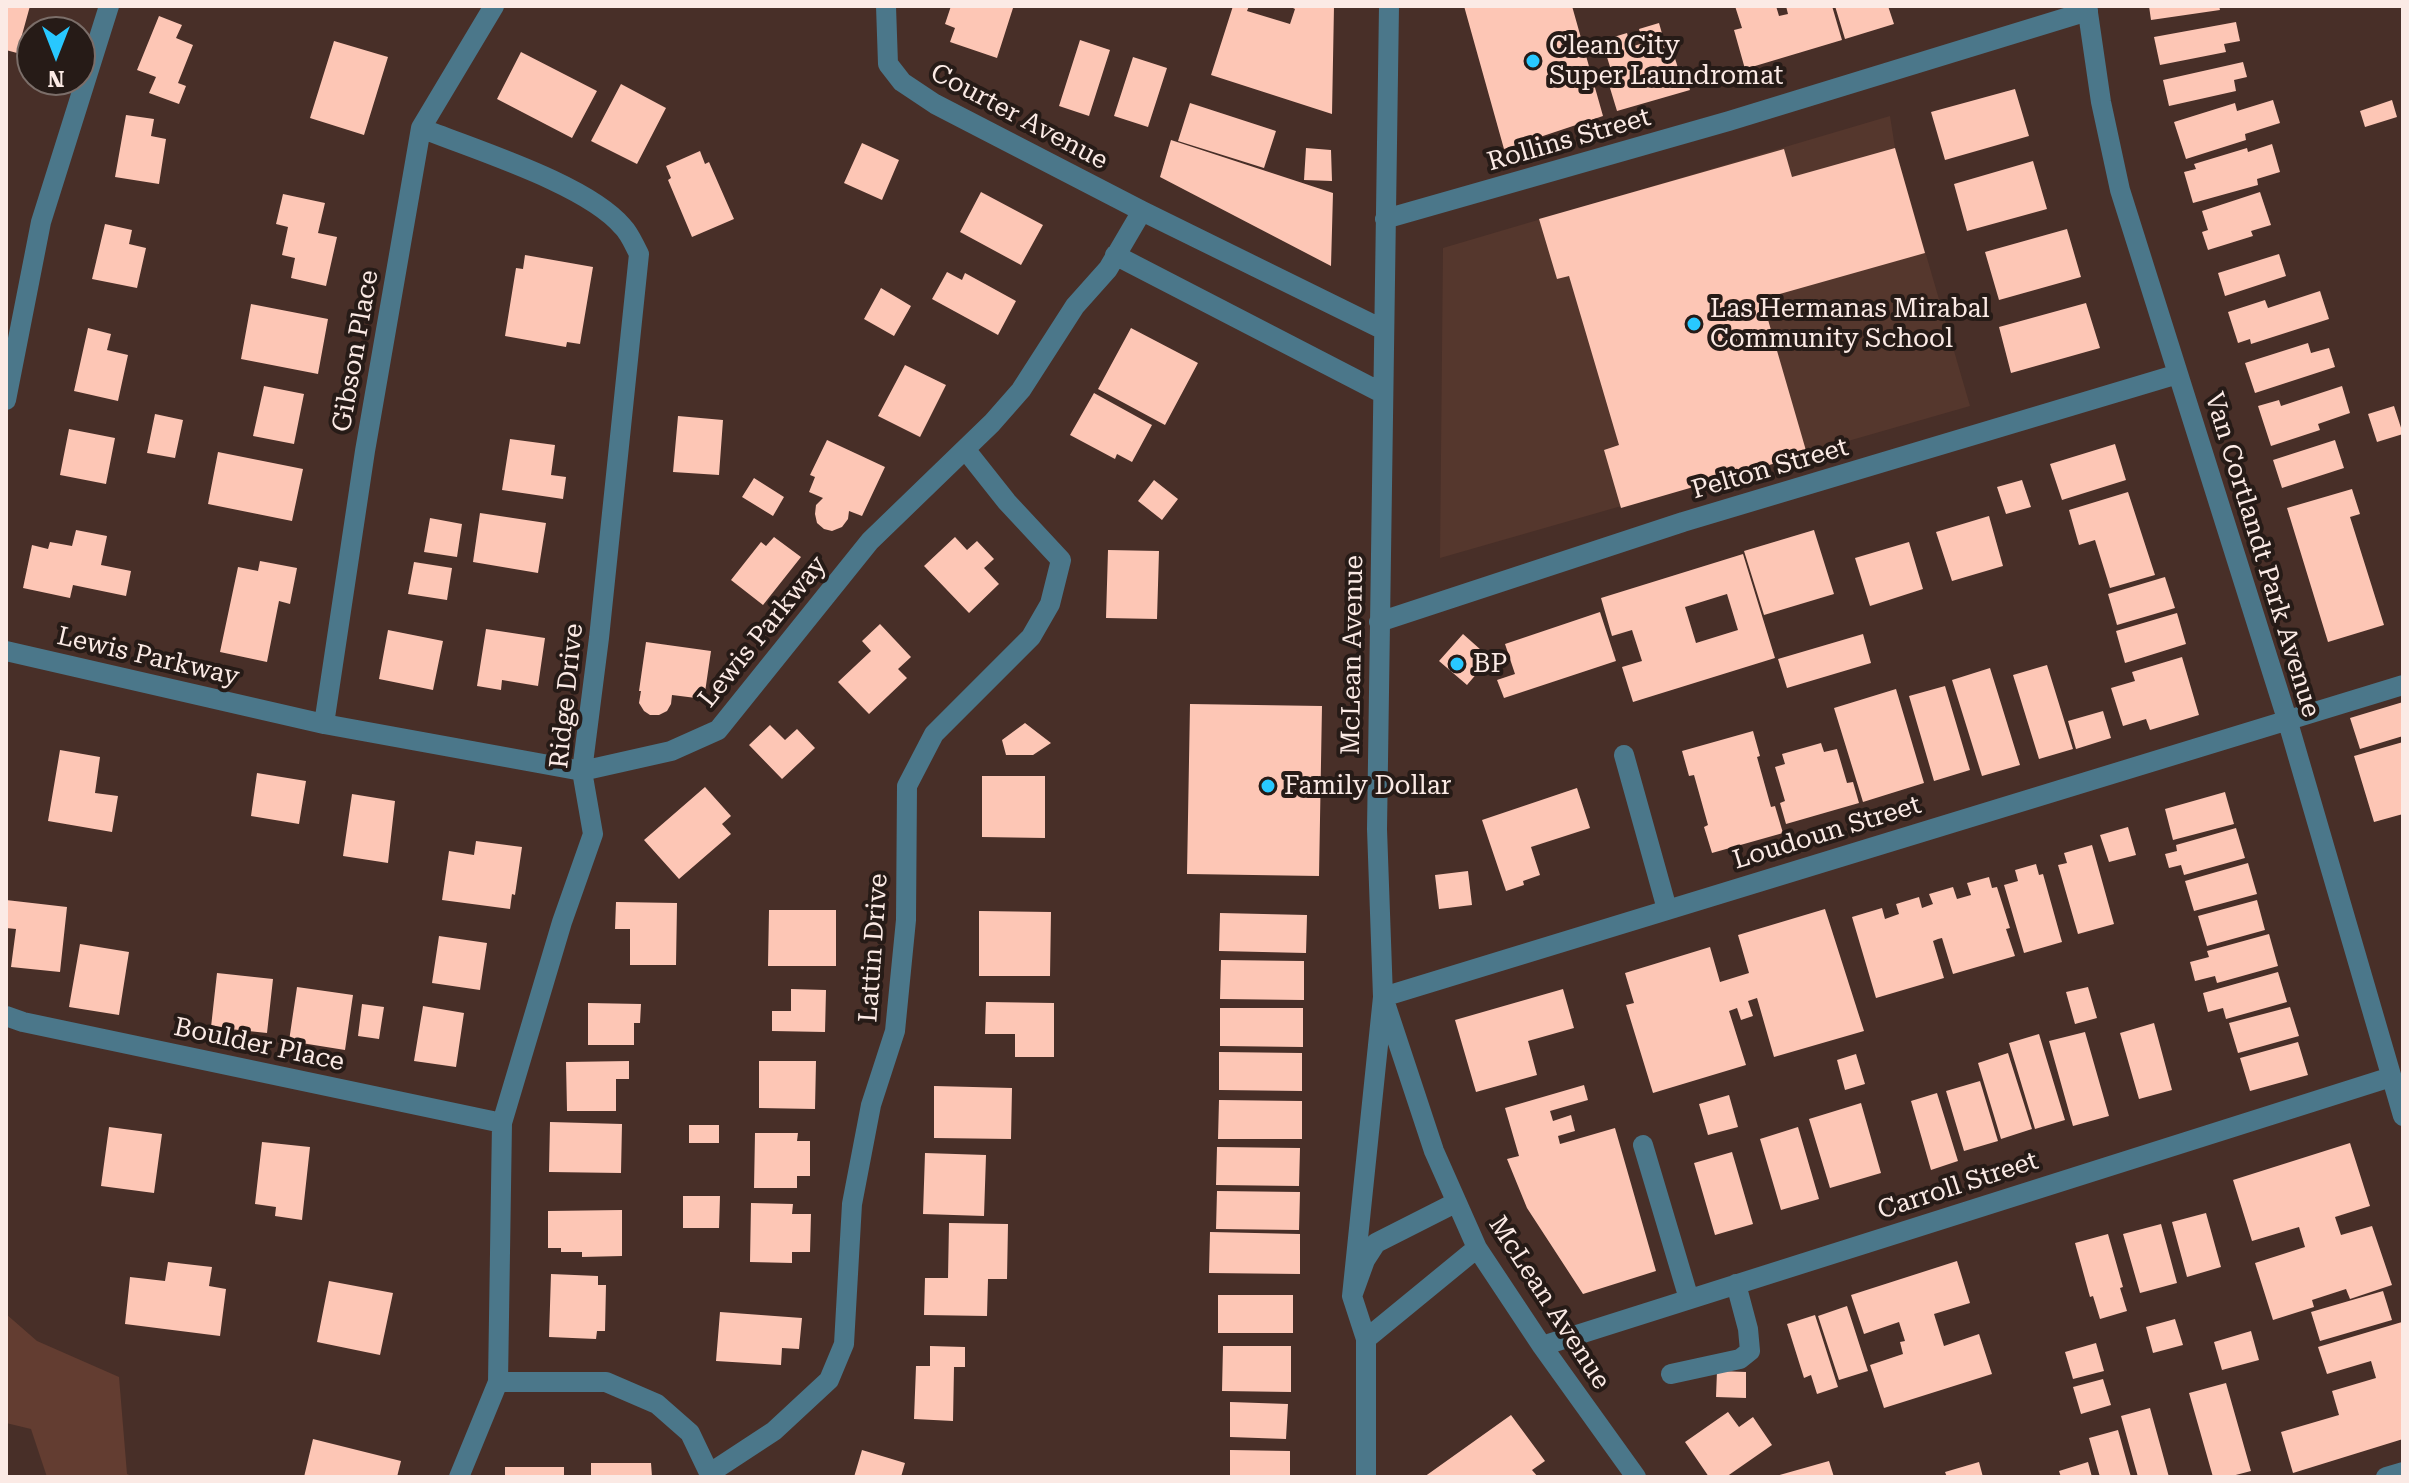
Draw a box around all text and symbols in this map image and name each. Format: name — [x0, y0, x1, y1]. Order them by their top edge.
north arrow — [16, 16, 96, 96]
place label: Clean City Super Laundromat — [1549, 30, 1784, 92]
marker: Clean City Super Laundromat — [1524, 52, 1542, 70]
street label: Courter Avenue — [925, 57, 1113, 177]
text: N — [48, 66, 64, 91]
street label: Rollins Street — [1484, 102, 1654, 178]
street label: Gibson Place — [326, 268, 386, 434]
place label: Las Hermanas Mirabal Community School — [1710, 293, 1990, 354]
marker: Las Hermanas Mirabal Community School — [1685, 315, 1703, 333]
street label: Van Cortlandt Park Avenue — [2198, 389, 2326, 721]
street label: Pelton Street — [1688, 432, 1852, 506]
street label: Lewis Parkway — [692, 550, 834, 714]
street label: McLean Avenue — [1336, 555, 1370, 755]
street label: Lewis Parkway — [54, 621, 242, 693]
street label: Ridge Drive — [544, 622, 590, 770]
place label: BP — [1473, 648, 1507, 680]
marker: BP — [1448, 655, 1466, 673]
place label: Family Dollar — [1284, 770, 1451, 802]
marker: Family Dollar — [1259, 777, 1277, 795]
street label: Loudoun Street — [1729, 790, 1925, 876]
street label: Lattin Drive — [853, 872, 895, 1024]
street label: Boulder Place — [171, 1012, 347, 1078]
street label: Carroll Street — [1874, 1145, 2042, 1227]
street label: McLean Avenue — [1481, 1211, 1617, 1395]

